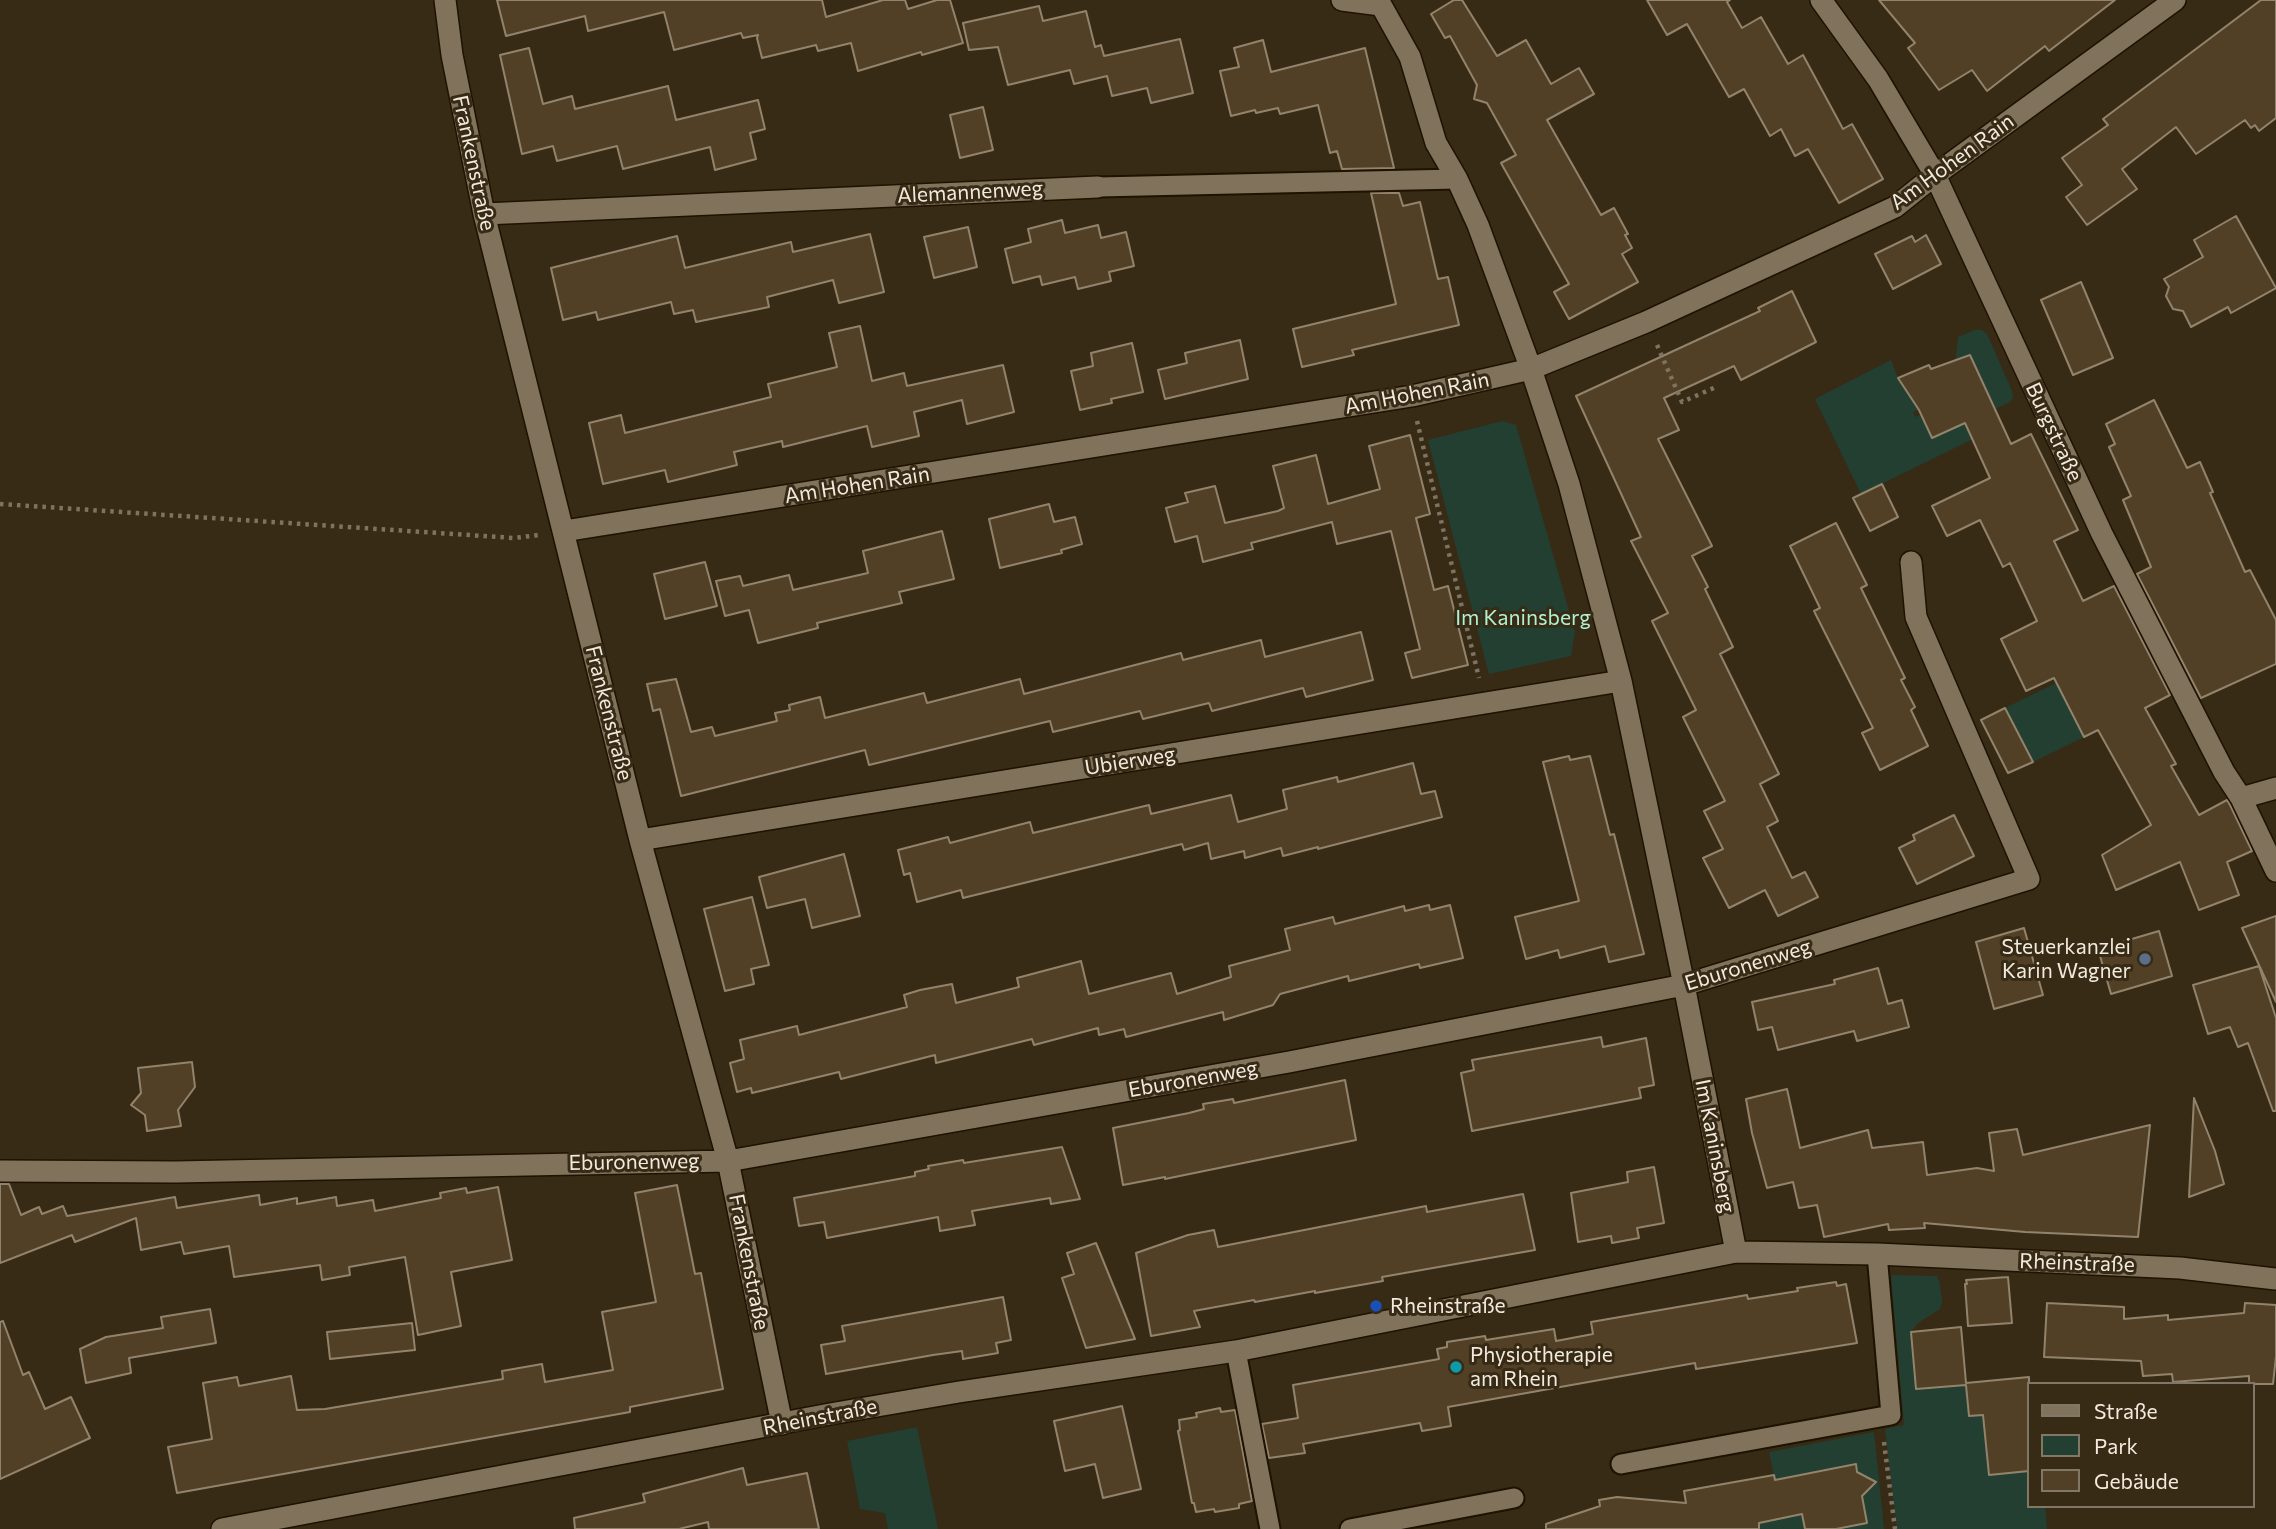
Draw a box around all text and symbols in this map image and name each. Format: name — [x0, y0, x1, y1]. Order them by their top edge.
street label: Frankenstraße — [447, 93, 501, 233]
street label: Am Hohen Rain — [1885, 109, 2019, 215]
street label: Alemannenweg — [896, 176, 1044, 208]
street label: Am Hohen Rain — [1343, 367, 1491, 419]
street label: Burgstraße — [2020, 379, 2088, 485]
street label: Am Hohen Rain — [783, 461, 931, 509]
park label: Im Kaninsberg — [1455, 605, 1591, 631]
street label: Frankenstraße — [580, 643, 638, 783]
street label: Ubierweg — [1083, 741, 1177, 781]
street label: Eburonenweg — [1682, 934, 1814, 996]
place label: Steuerkanzlei Karin Wagner — [2002, 934, 2131, 984]
marker: Steuerkanzlei Karin Wagner — [2137, 951, 2153, 967]
street label: Eburonenweg — [1126, 1055, 1260, 1103]
street label: Im Kaninsberg — [1690, 1077, 1740, 1215]
street label: Eburonenweg — [568, 1148, 700, 1176]
street label: Frankenstraße — [723, 1192, 775, 1332]
street label: Rheinstraße — [2019, 1248, 2135, 1278]
place label: Rheinstraße — [1390, 1293, 1506, 1319]
marker: Rheinstraße — [1368, 1298, 1384, 1314]
place label: Physiotherapie am Rhein — [1470, 1342, 1613, 1392]
marker: Physiotherapie am Rhein — [1448, 1359, 1464, 1375]
legend — [2028, 1382, 2255, 1508]
street label: Rheinstraße — [761, 1394, 879, 1440]
text: Straße — [2094, 1398, 2158, 1423]
text: Park — [2094, 1433, 2138, 1458]
text: Gebäude — [2094, 1468, 2179, 1493]

